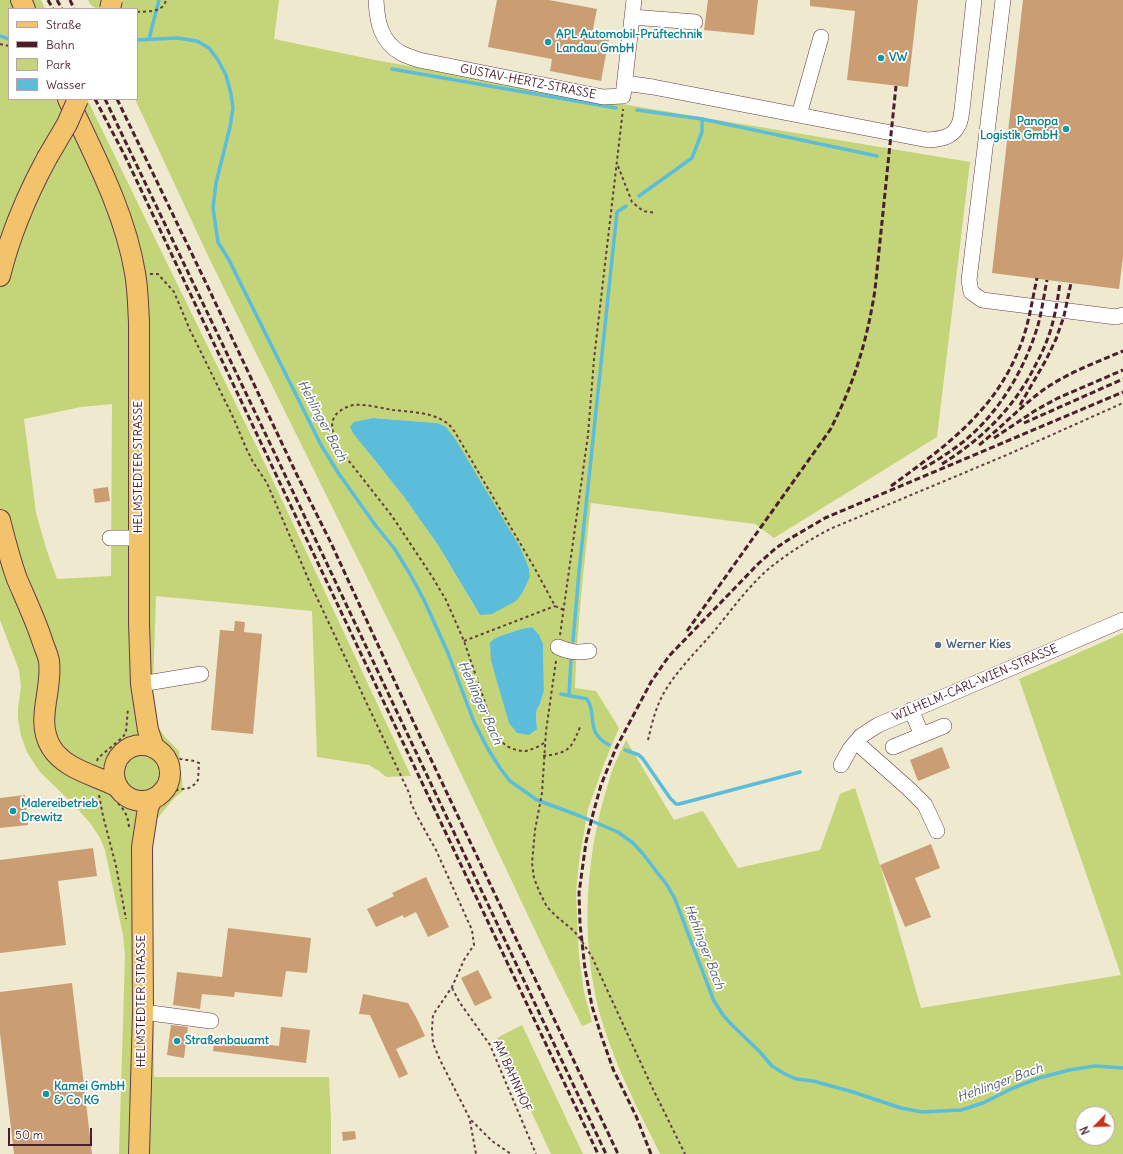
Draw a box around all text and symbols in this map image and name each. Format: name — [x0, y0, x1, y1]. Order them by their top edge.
legend — [8, 8, 138, 100]
text: Straße — [46, 17, 81, 32]
place label: APL Automobil-Prüftechnik Landau GmbH — [556, 28, 702, 56]
text: Bahn — [46, 37, 75, 52]
marker: APL Automobil-Prüftechnik Landau GmbH — [543, 37, 553, 47]
place label: VW — [889, 51, 907, 65]
marker: VW — [876, 53, 886, 63]
text: Park — [46, 57, 71, 72]
street label: GUSTAV-HERTZ-STRASSE — [459, 62, 597, 102]
text: Wasser — [46, 77, 86, 92]
place label: Panopa Logistik GmbH — [980, 115, 1058, 143]
marker: Panopa Logistik GmbH — [1061, 124, 1071, 134]
water label: Hehlinger Bach — [294, 378, 350, 464]
street label: HELMSTEDTER STRASSE — [132, 401, 146, 533]
place label: Werner Kies — [946, 638, 1011, 652]
marker: Werner Kies — [933, 640, 943, 650]
street label: WILHELM-CARL-WIEN-STRASSE — [890, 642, 1060, 724]
water label: Hehlinger Bach — [455, 659, 505, 747]
place label: Malereibetrieb Drewitz — [21, 797, 98, 825]
marker: Malereibetrieb Drewitz — [8, 806, 18, 816]
water label: Hehlinger Bach — [681, 902, 727, 992]
street label: HELMSTEDTER STRASSE — [135, 935, 149, 1067]
place label: Straßenbauamt — [185, 1034, 269, 1048]
marker: Straßenbauamt — [172, 1036, 182, 1046]
street label: AM BAHNHOF — [490, 1038, 534, 1114]
water label: Hehlinger Bach — [955, 1060, 1045, 1106]
place label: Kamei GmbH & Co KG — [54, 1080, 125, 1108]
marker: Kamei GmbH & Co KG — [41, 1089, 51, 1099]
north arrow — [1075, 1106, 1115, 1146]
scale bar — [10, 1120, 94, 1146]
text: N — [1077, 1124, 1093, 1137]
text: 50 m — [15, 1127, 43, 1142]

